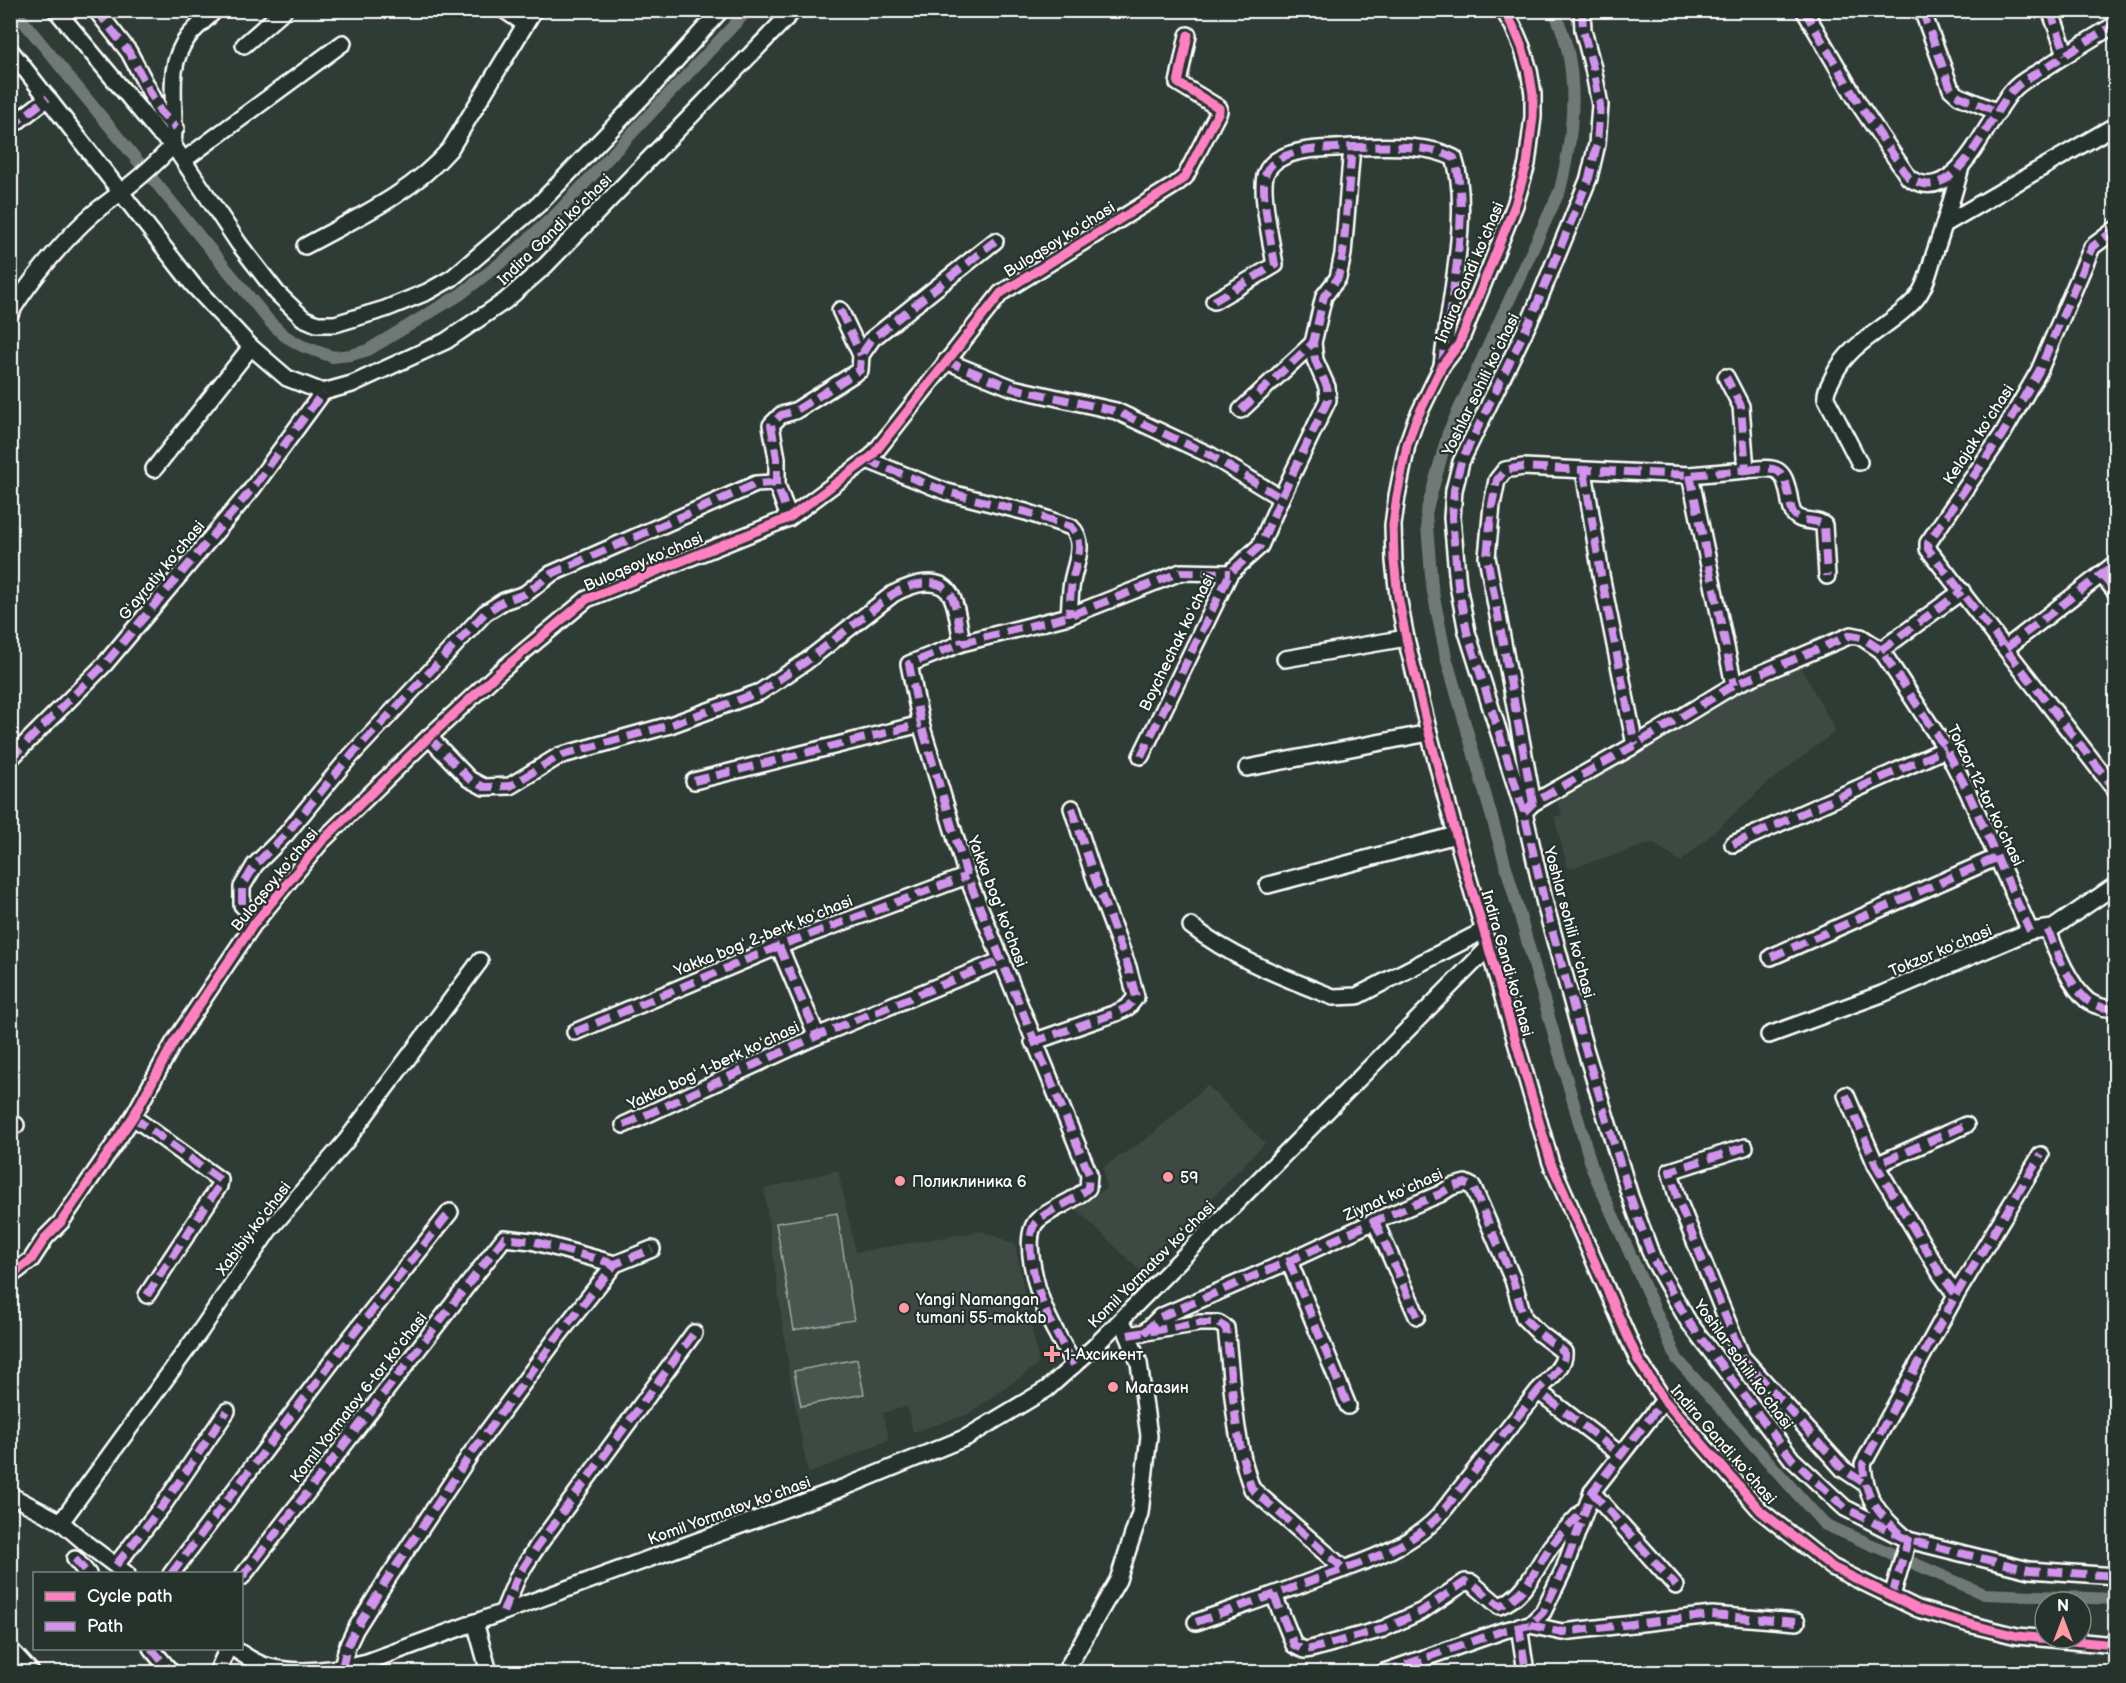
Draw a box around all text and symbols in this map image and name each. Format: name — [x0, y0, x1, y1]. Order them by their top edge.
street label: Indira Gandi koʻchasi — [494, 171, 616, 289]
street label: Buloqsoy koʻchasi — [1001, 198, 1119, 282]
street label: Indira Gandi koʻchasi — [1432, 199, 1509, 346]
street label: Yoshlar sohili koʻchasi — [1438, 310, 1524, 460]
street label: Kelajak koʻchasi — [1940, 381, 2019, 488]
street label: Gʻayratiy koʻchasi — [115, 517, 209, 624]
street label: Buloqsoy koʻchasi — [581, 529, 706, 596]
street label: Boychechak koʻchasi — [1136, 571, 1219, 714]
street label: Tokzor 12-tor koʻchasi — [1942, 722, 2027, 869]
street label: Buloqsoy koʻchasi — [228, 824, 323, 935]
street label: Yakka bog' ko'chasi — [962, 832, 1030, 970]
street label: Yoshlar sohili koʻchasi — [1539, 844, 1598, 1000]
street label: Indira Gandi koʻchasi — [1477, 888, 1537, 1039]
street label: Yakka bogʻ 2-berk koʻchasi — [671, 892, 856, 981]
street label: Tokzor koʻchasi — [1886, 921, 1995, 982]
street label: Yakka bogʻ 1-berk koʻchasi — [624, 1018, 803, 1115]
street label: Ziynat koʻchasi — [1340, 1165, 1446, 1226]
place label: 59 — [1180, 1169, 1198, 1188]
marker: 59 — [1161, 1170, 1175, 1184]
place label: Поликлиника 6 — [912, 1173, 1027, 1192]
marker: Поликлиника 6 — [893, 1174, 907, 1188]
street label: Xabibiy koʻchasi — [212, 1178, 296, 1280]
street label: Komil Yormatov koʻchasi — [1085, 1198, 1220, 1333]
place label: Yangi Namangan tumani 55-maktab — [915, 1291, 1046, 1328]
street label: Yoshlar sohili koʻchasi — [1689, 1295, 1796, 1434]
marker: Yangi Namangan tumani 55-maktab — [897, 1301, 911, 1315]
street label: Komil Yormatov 6-tor koʻchasi — [287, 1309, 432, 1487]
place label: 1-Ахсикент — [1064, 1346, 1144, 1365]
marker: 1-Ахсикент — [1045, 1347, 1059, 1361]
place label: Магазин — [1125, 1379, 1189, 1398]
marker: Магазин — [1106, 1380, 1120, 1394]
street label: Indira Gandi koʻchasi — [1666, 1382, 1780, 1508]
street label: Komil Yormatov koʻchasi — [645, 1473, 814, 1550]
legend — [33, 1572, 243, 1650]
text: Cycle path — [87, 1586, 173, 1607]
north arrow — [2033, 1590, 2093, 1650]
text: N — [2057, 1597, 2069, 1616]
text: Path — [87, 1616, 123, 1637]

